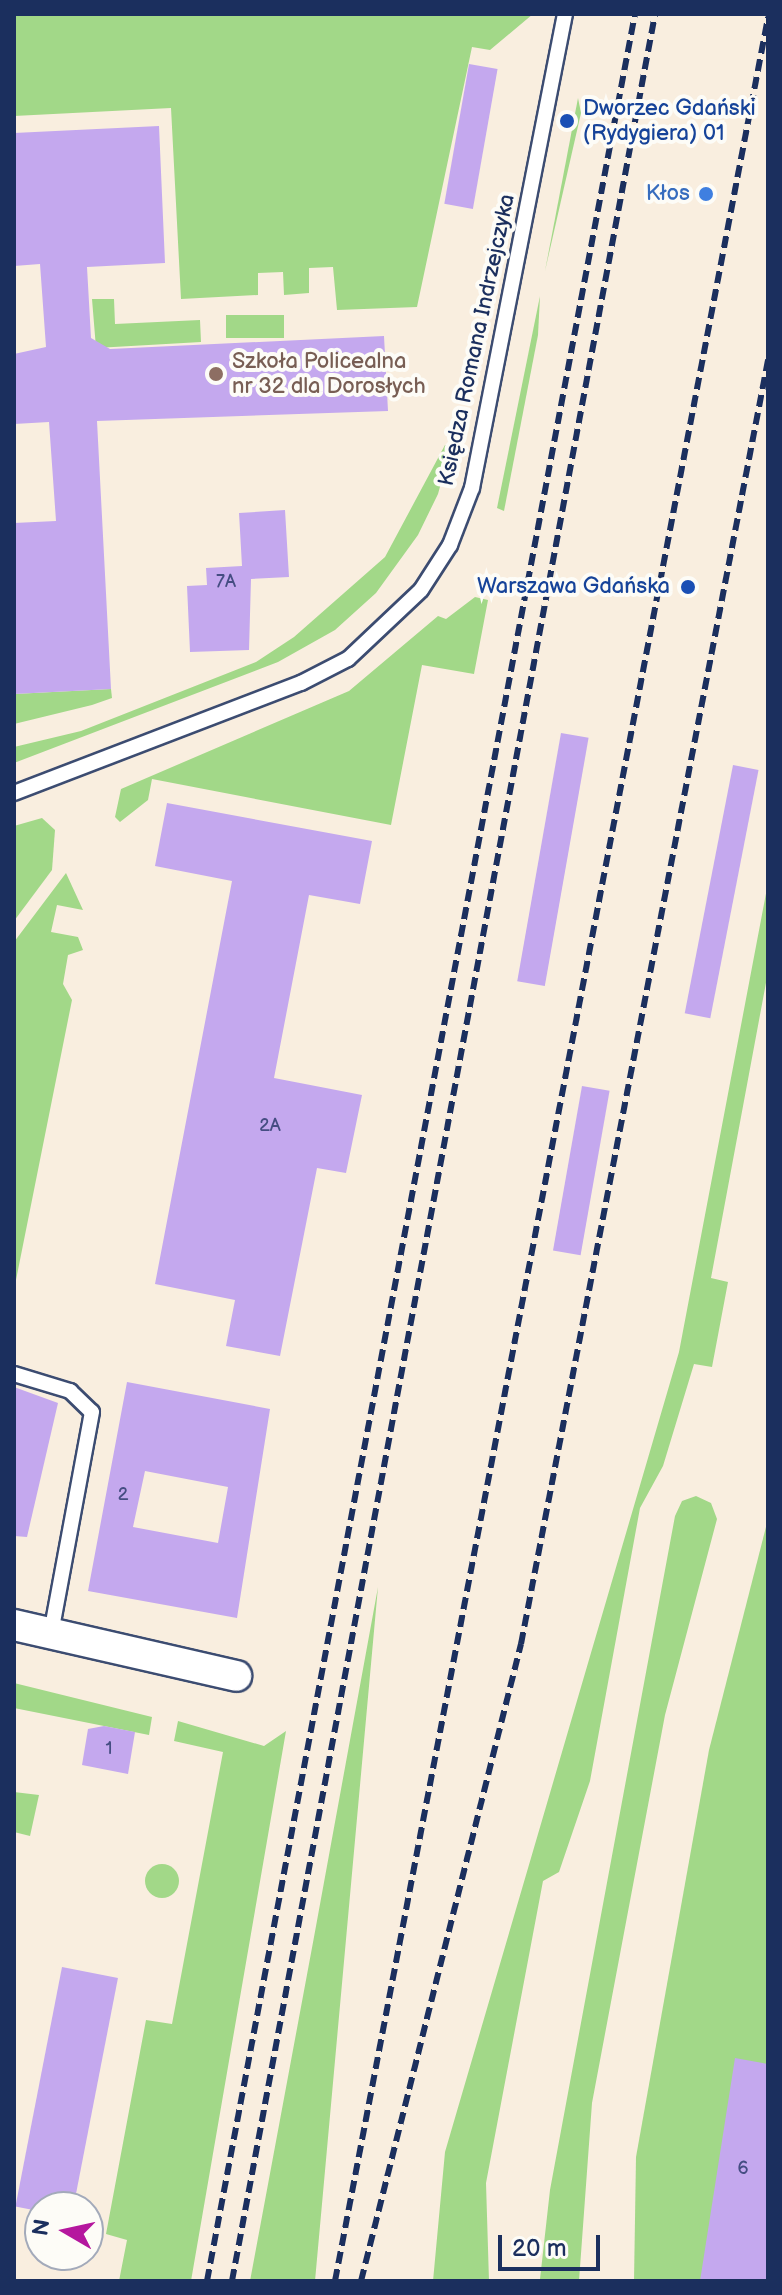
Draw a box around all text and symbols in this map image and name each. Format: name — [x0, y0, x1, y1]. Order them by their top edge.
place label: Dworzec Gdański (Rydygiera) 01 — [583, 95, 756, 146]
marker: Dworzec Gdański (Rydygiera) 01 — [558, 112, 576, 130]
place label: Kłos — [646, 181, 690, 207]
marker: Kłos — [697, 185, 715, 203]
street label: Księdza Romana Indrzejczyka — [433, 192, 521, 488]
place label: Szkoła Policealna nr 32 dla Dorosłych — [232, 348, 426, 400]
marker: Szkoła Policealna nr 32 dla Dorosłych — [207, 365, 225, 383]
house number: 7A — [216, 571, 236, 593]
place label: Warszawa Gdańska — [477, 574, 670, 600]
marker: Warszawa Gdańska — [677, 576, 699, 598]
house number: 2A — [259, 1115, 281, 1137]
house number: 2 — [118, 1484, 128, 1506]
house number: 1 — [106, 1738, 112, 1760]
house number: 6 — [738, 2158, 748, 2180]
north arrow — [24, 2191, 104, 2271]
text: N — [27, 2217, 56, 2238]
scale bar — [502, 2219, 604, 2269]
text: 20 m — [512, 2234, 567, 2263]

